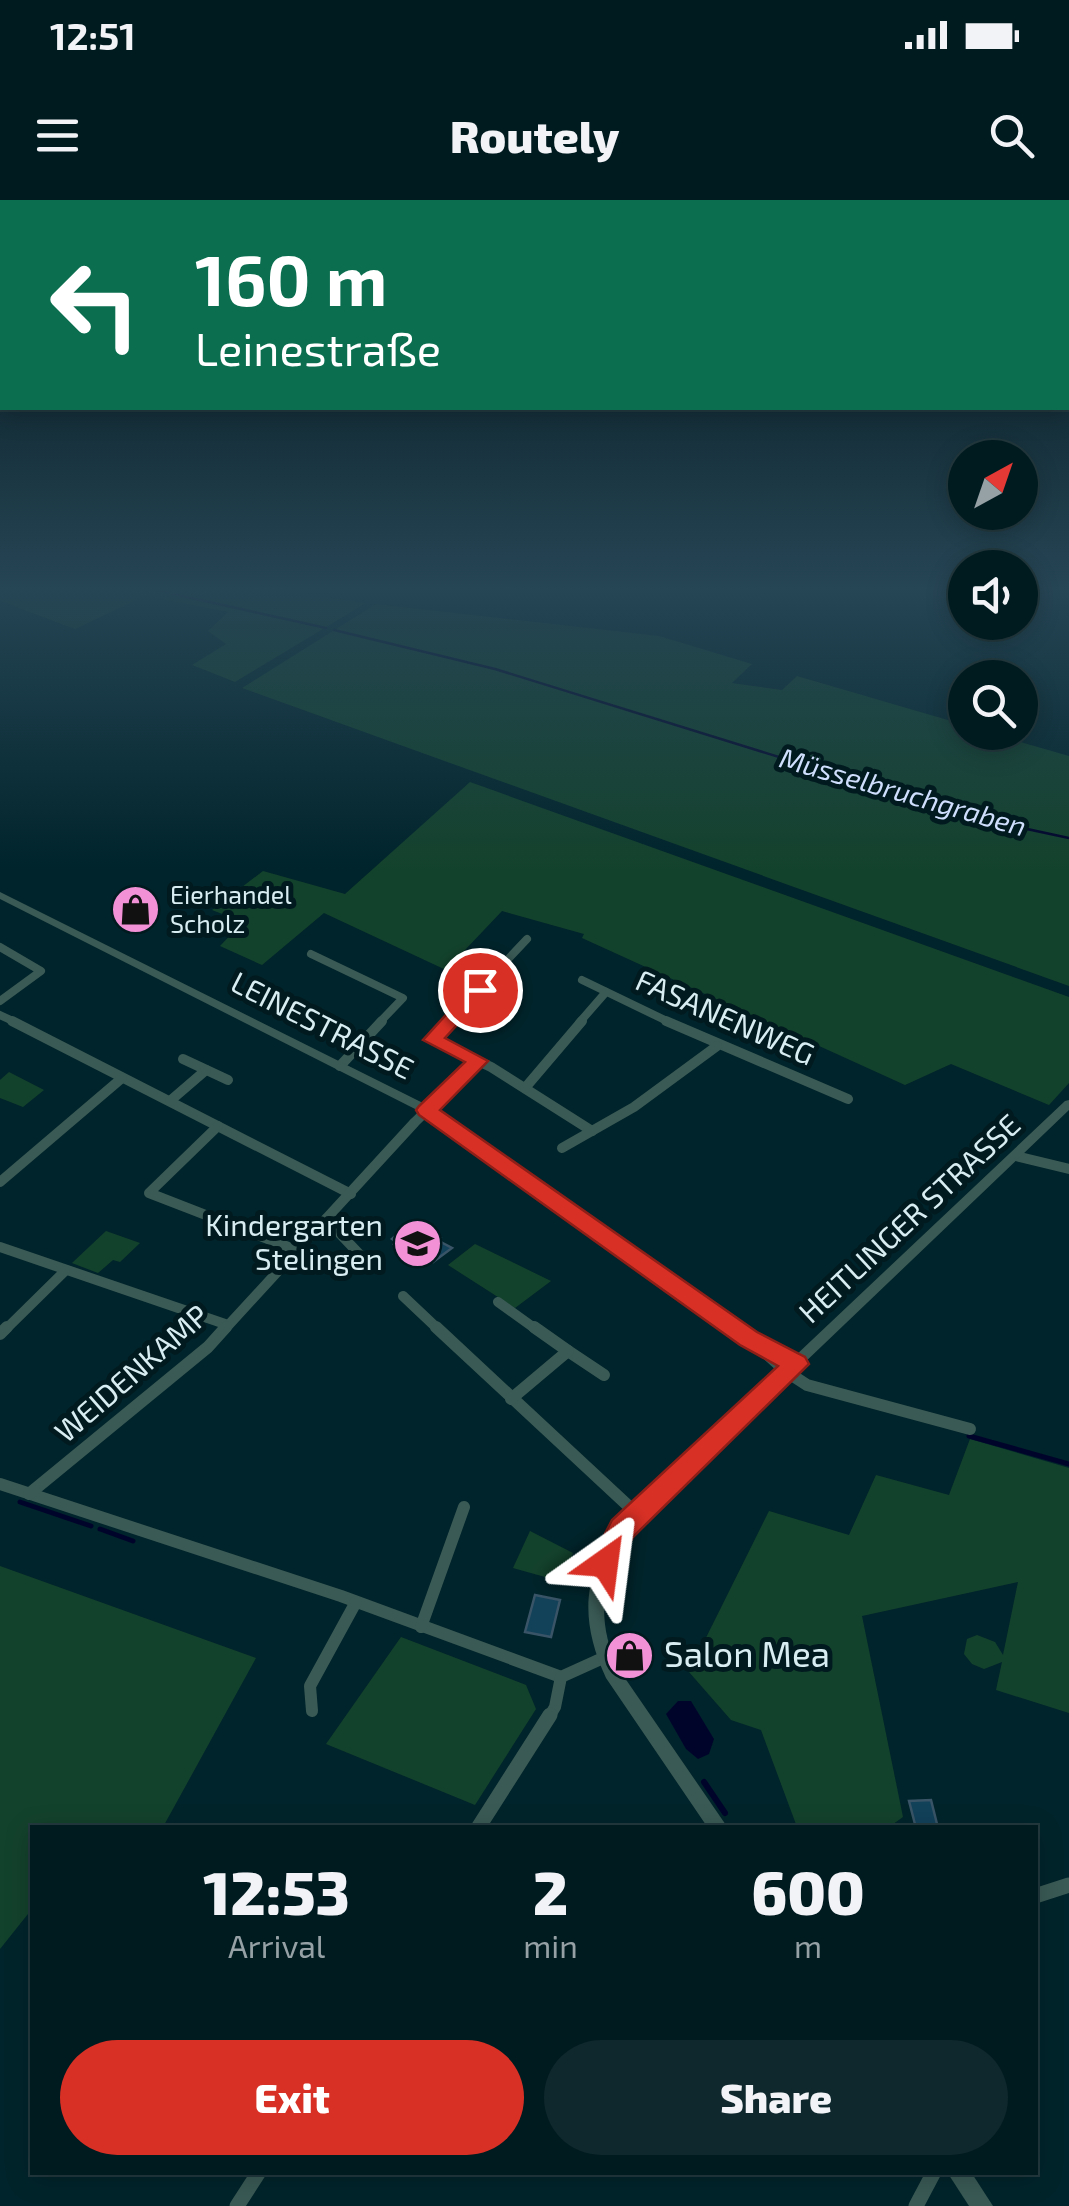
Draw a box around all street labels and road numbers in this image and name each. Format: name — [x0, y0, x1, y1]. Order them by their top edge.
street label: FASANENWEG — [631, 961, 821, 1072]
street label: LEINESTRASSE — [226, 963, 420, 1086]
street label: HEITLINGER STRASSE — [791, 1106, 1027, 1329]
street label: WEIDENKAMP — [47, 1296, 215, 1449]

